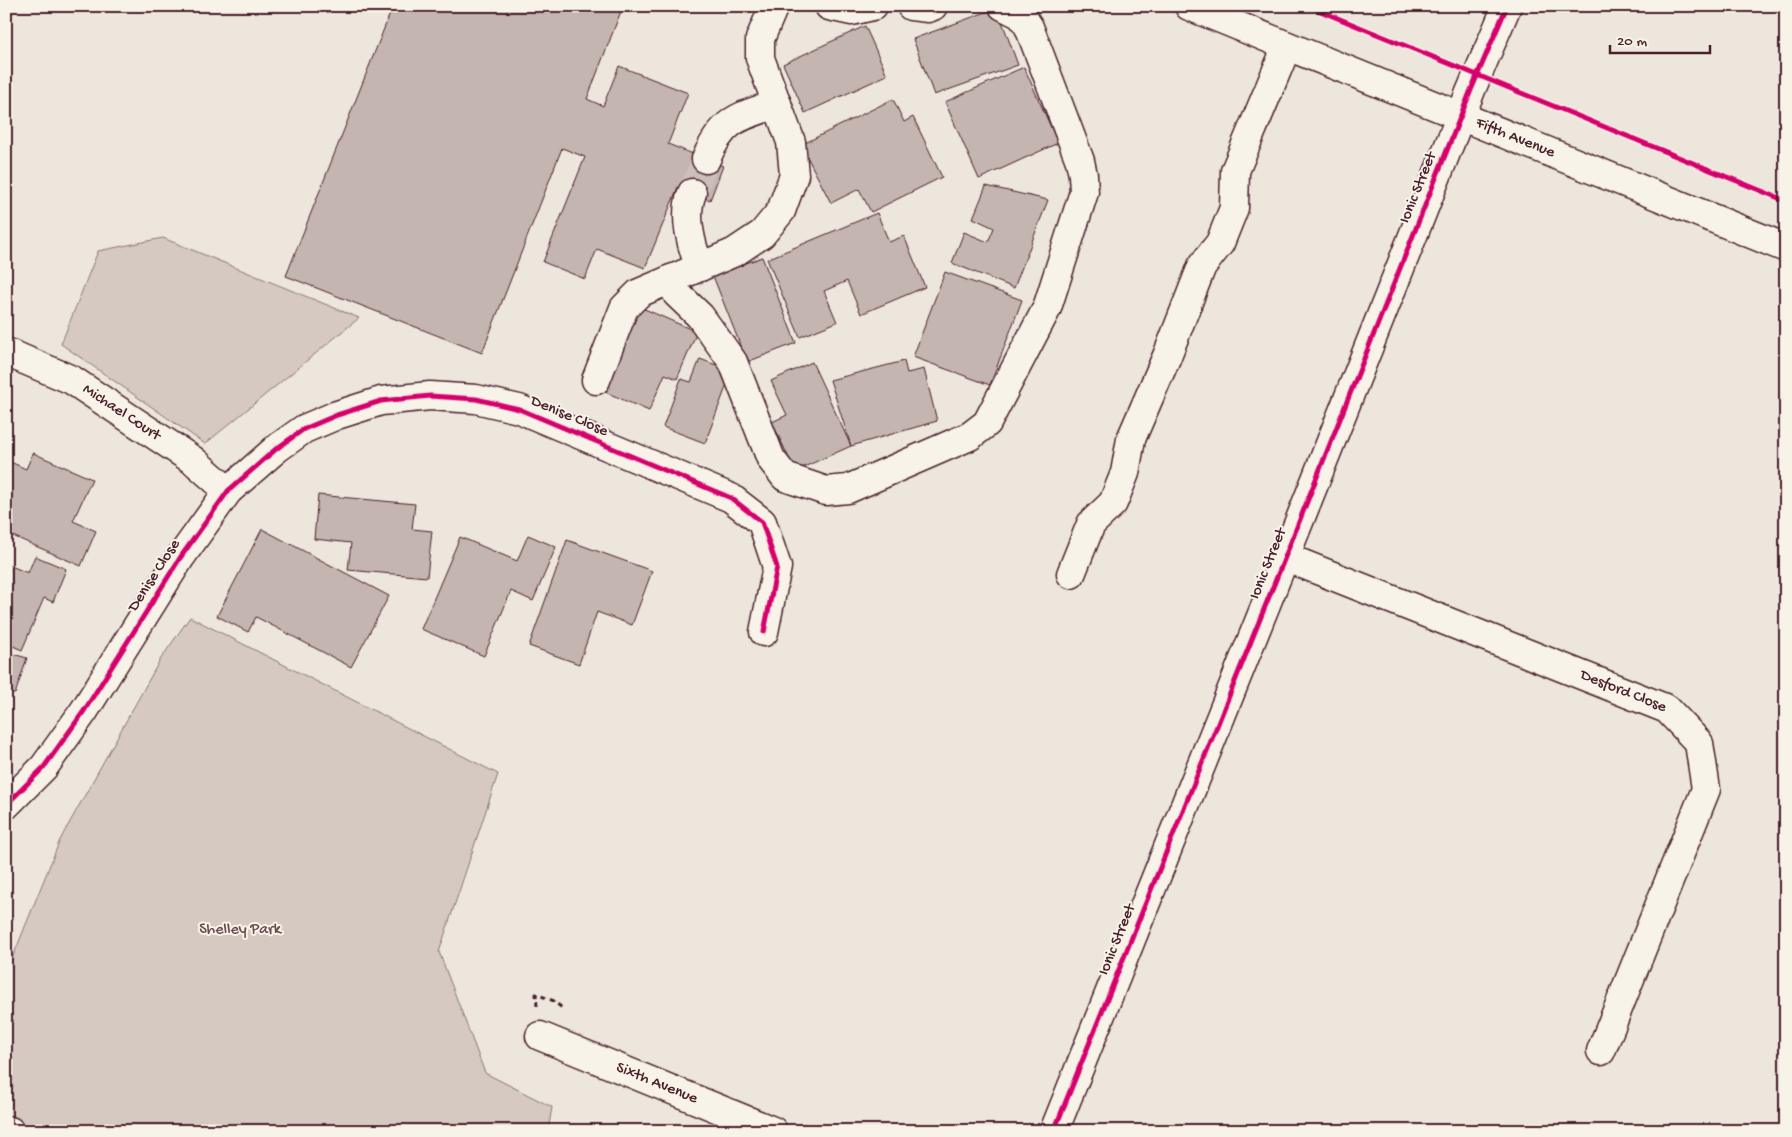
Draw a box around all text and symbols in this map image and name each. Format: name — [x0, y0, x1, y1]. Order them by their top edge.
scale bar — [1610, 22, 1710, 54]
text: 20 m — [1617, 33, 1647, 51]
street label: Fifth Avenue — [1472, 113, 1558, 163]
street label: Ionic Street — [1396, 148, 1442, 226]
street label: Michael Court — [79, 380, 165, 446]
street label: Denise Close — [526, 392, 611, 442]
street label: Ionic Street — [1246, 524, 1292, 602]
street label: Denise Close — [124, 536, 186, 617]
street label: Desford Close — [1576, 665, 1670, 718]
street label: Ionic Street — [1095, 900, 1141, 978]
park label: Shelley Park — [199, 921, 283, 940]
street label: Sixth Avenue — [613, 1058, 701, 1109]

